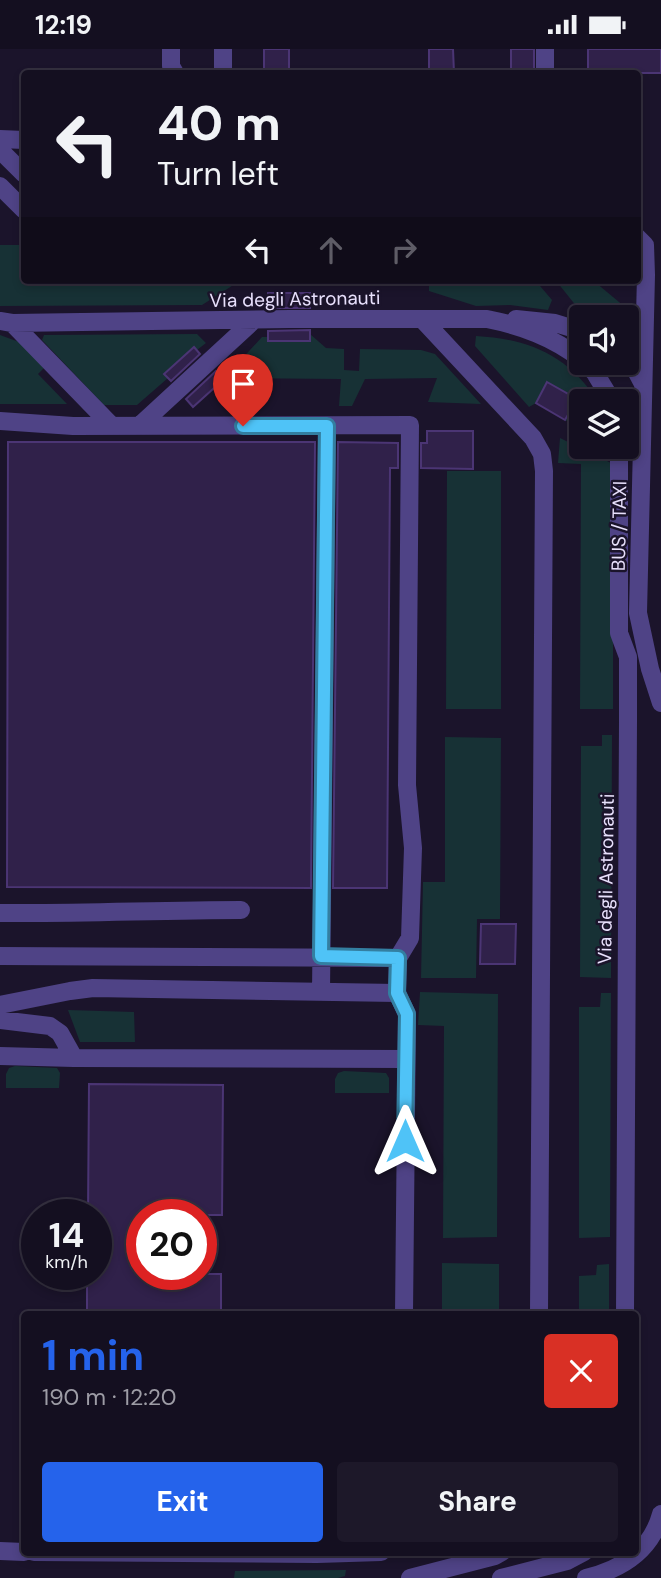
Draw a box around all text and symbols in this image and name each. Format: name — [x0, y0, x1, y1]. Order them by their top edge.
text: 12:19 — [35, 8, 92, 42]
text: 40 m — [157, 91, 281, 155]
icon: left — [42, 98, 133, 189]
text: Turn left — [157, 153, 279, 195]
icon: left — [239, 231, 277, 269]
icon: ahead — [312, 231, 350, 269]
icon: right — [385, 231, 423, 269]
street label: Via degli Astronauti — [209, 285, 381, 313]
map controls — [569, 305, 639, 459]
button: sound — [569, 305, 639, 375]
pin — [213, 354, 273, 426]
icon: arrive — [224, 365, 262, 403]
button: layers — [569, 389, 639, 459]
street label: BUS / TAXI — [606, 481, 632, 571]
street label: Via degli Astronauti — [592, 793, 620, 965]
position arrow — [368, 1104, 442, 1178]
speed limit sign: 20 — [126, 1199, 217, 1290]
text: 14 — [49, 1212, 84, 1258]
text: km/h — [45, 1250, 88, 1274]
text: 1 min — [42, 1328, 144, 1383]
button: close — [544, 1334, 618, 1408]
text: 190 m · 12:20 — [42, 1382, 177, 1412]
button: Exit — [42, 1462, 323, 1542]
button: Share — [337, 1462, 618, 1542]

